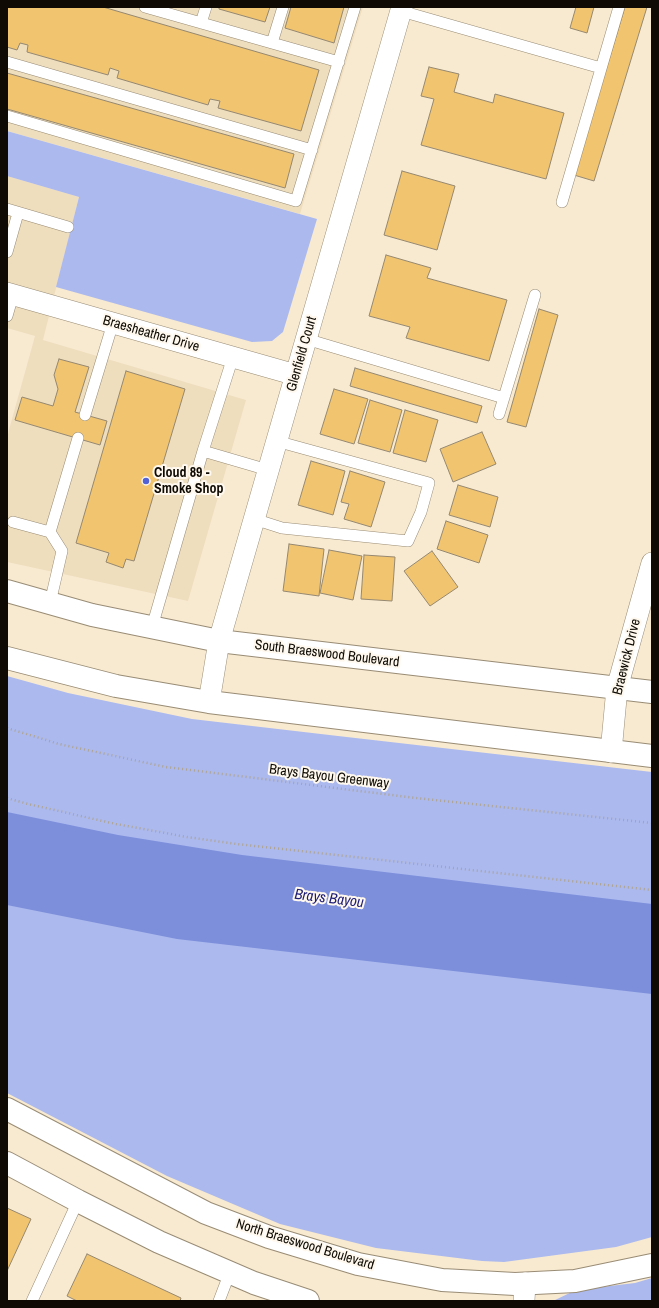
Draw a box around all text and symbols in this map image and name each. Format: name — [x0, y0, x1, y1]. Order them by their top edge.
street label: Braesheather Drive — [101, 312, 201, 356]
street label: Glenfield Court — [283, 315, 321, 393]
place label: Cloud 89 - Smoke Shop — [154, 465, 224, 498]
marker: Cloud 89 - Smoke Shop — [141, 476, 151, 486]
street label: Braewick Drive — [609, 617, 645, 697]
street label: South Braeswood Boulevard — [254, 637, 400, 671]
street label: Brays Bayou Greenway — [268, 761, 390, 793]
water label: Brays Bayou — [293, 886, 365, 912]
street label: North Braeswood Boulevard — [234, 1216, 376, 1274]

